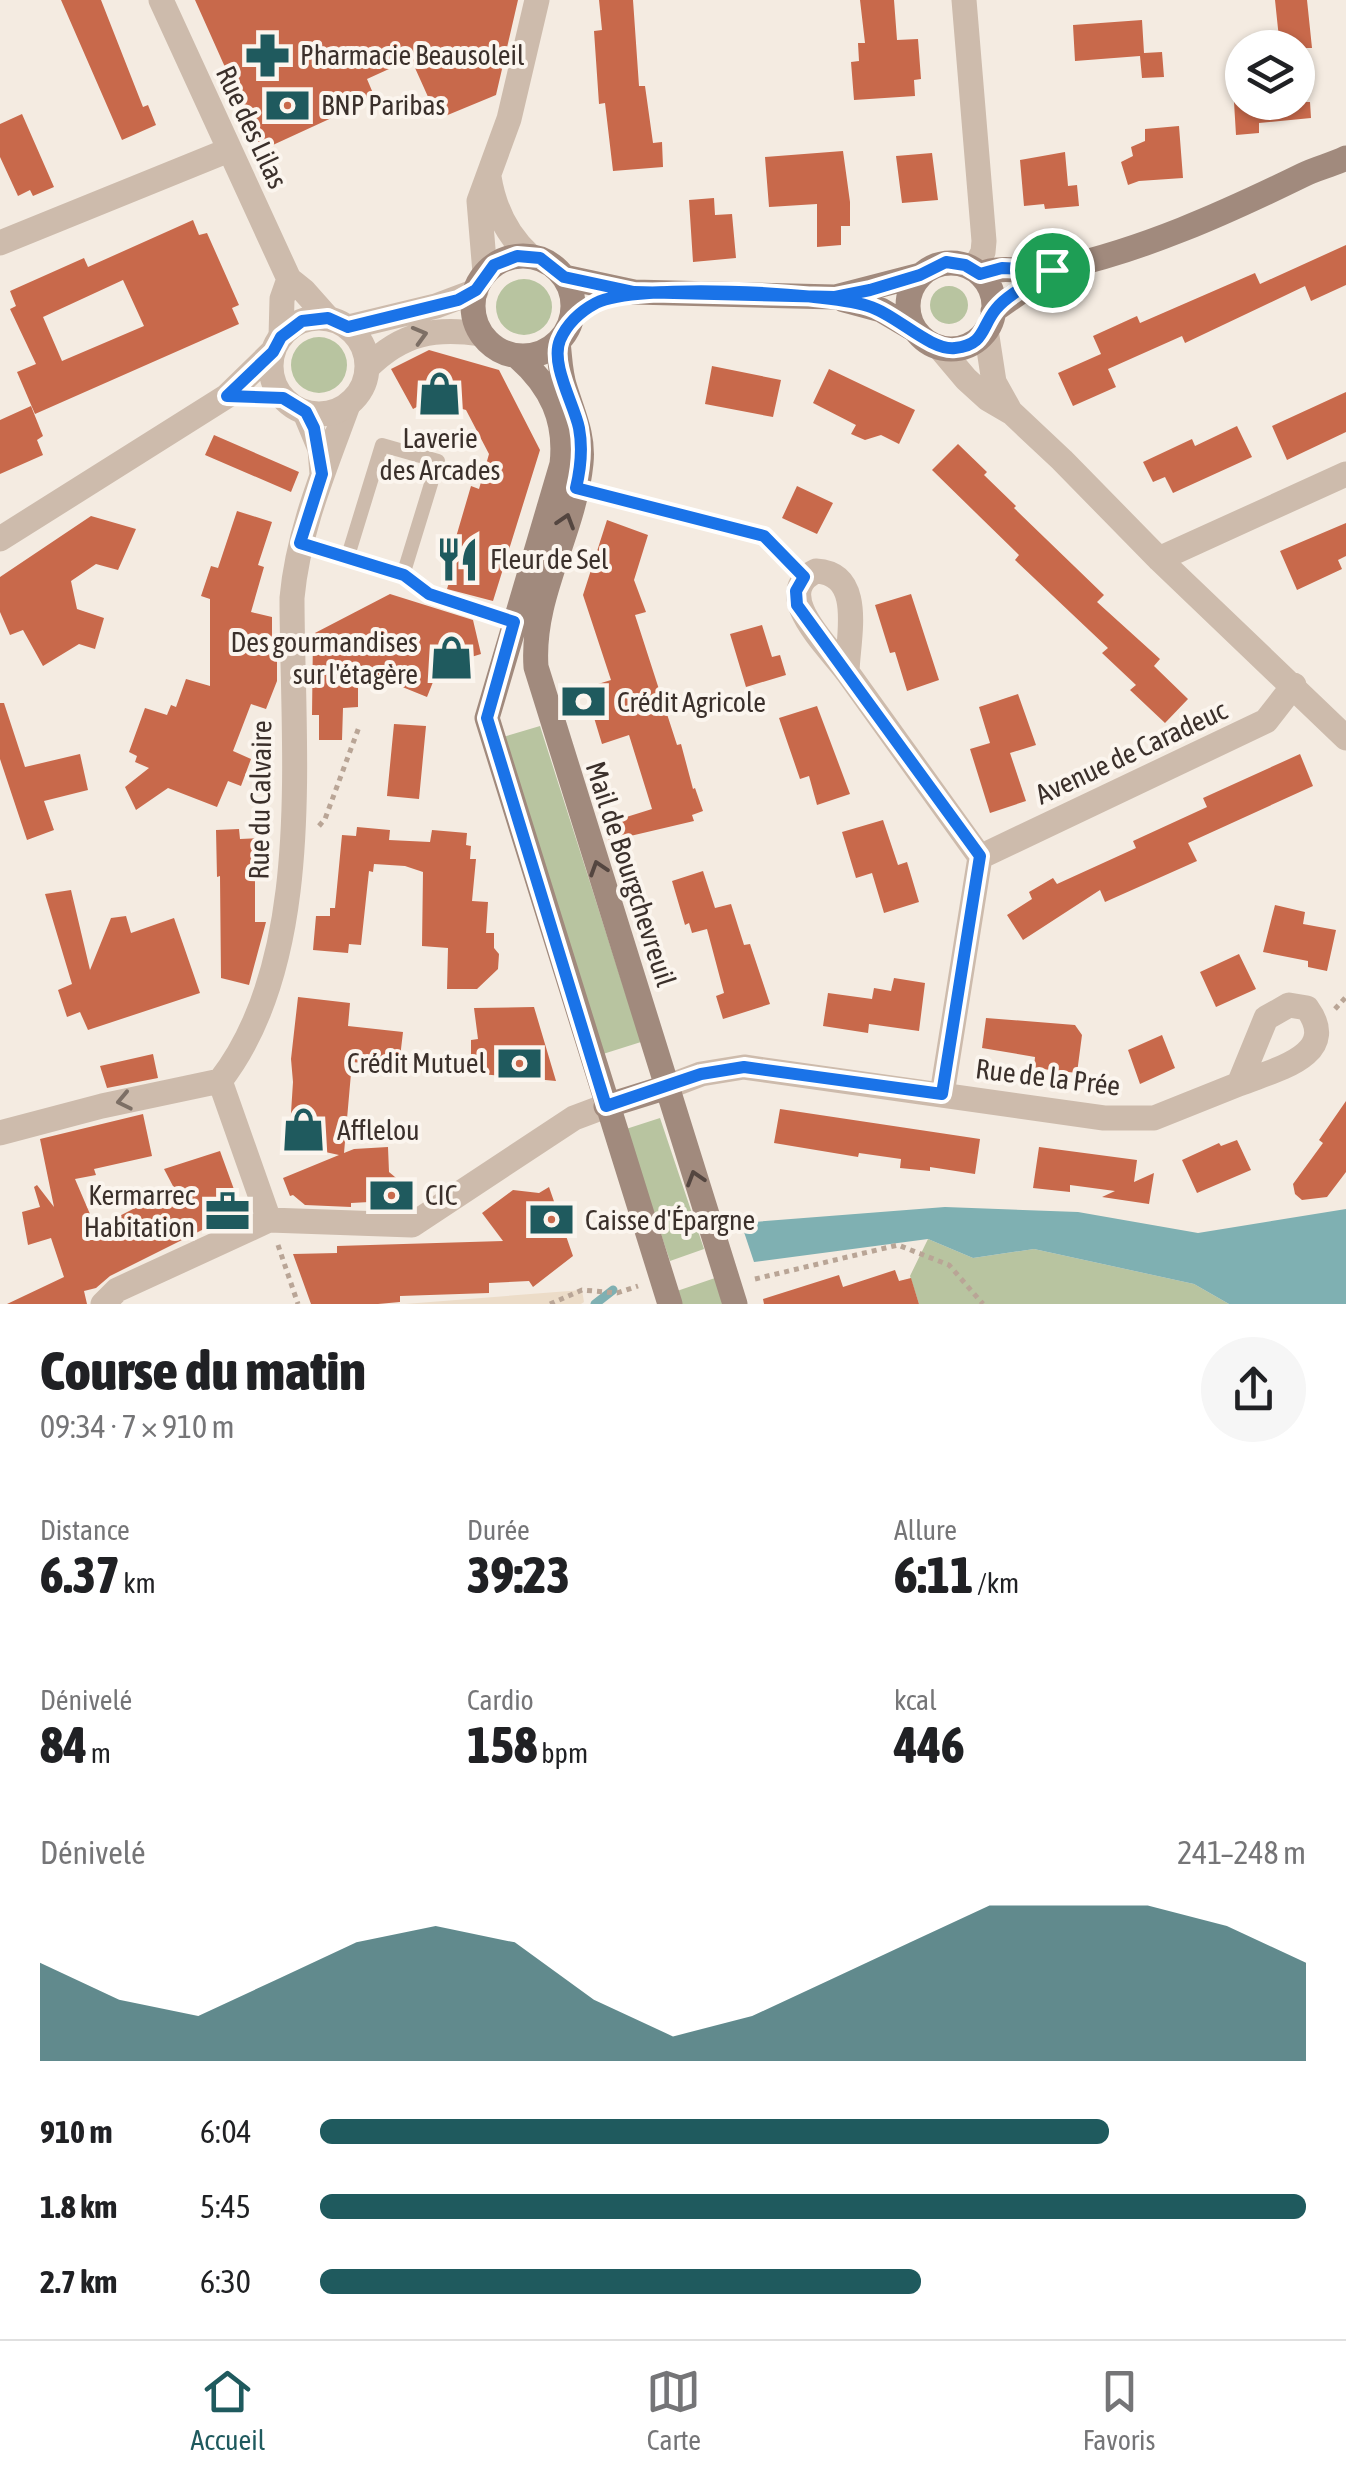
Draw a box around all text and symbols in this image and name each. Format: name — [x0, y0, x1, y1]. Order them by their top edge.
map controls — [1225, 30, 1315, 120]
button: layers — [1225, 30, 1315, 120]
pharmacy icon: Pharmacie Beausoleil — [243, 31, 291, 79]
place label: Pharmacie Beausoleil — [300, 39, 525, 71]
street label: Rue des Lilas — [210, 61, 294, 193]
bank icon: BNP Paribas — [264, 81, 312, 129]
place label: BNP Paribas — [321, 89, 445, 121]
pin — [1010, 228, 1095, 313]
icon: arrive — [1025, 243, 1080, 298]
one-way arrow — [411, 326, 428, 347]
shop icon: Laverie des Arcades — [416, 369, 464, 417]
place label: Laverie des Arcades — [380, 422, 500, 486]
one-way arrow — [554, 514, 575, 531]
restaurant icon: Fleur de Sel — [433, 535, 481, 583]
place label: Fleur de Sel — [490, 543, 609, 575]
place label: Des gourmandises sur l'étagère — [231, 626, 418, 690]
shop icon: Des gourmandises sur l'étagère — [427, 634, 475, 682]
bank icon: Crédit Agricole — [560, 678, 608, 726]
place label: Crédit Agricole — [617, 686, 766, 718]
street label: Avenue de Caradeuc — [1030, 693, 1232, 810]
street label: Rue du Calvaire — [243, 720, 277, 880]
street label: Mail de Bourgchevreuil — [580, 758, 683, 991]
one-way arrow — [589, 860, 609, 877]
bank icon: Crédit Mutuel — [495, 1039, 543, 1087]
place label: Crédit Mutuel — [347, 1047, 487, 1079]
street label: Rue de la Prée — [974, 1052, 1122, 1102]
one-way arrow — [116, 1090, 133, 1111]
shop icon: Afflelou — [280, 1106, 328, 1154]
place label: Afflelou — [337, 1114, 420, 1146]
one-way arrow — [686, 1170, 707, 1187]
bank icon: CIC — [368, 1171, 416, 1219]
place label: Kermarrec Habitation — [84, 1179, 196, 1243]
place label: CIC — [425, 1179, 458, 1211]
office icon: Kermarrec Habitation — [204, 1187, 252, 1235]
bank icon: Caisse d'Épargne — [528, 1196, 576, 1244]
place label: Caisse d'Épargne — [585, 1204, 755, 1236]
button: share — [1201, 1337, 1306, 1442]
text: Course du matin — [40, 1339, 366, 1402]
text: 09:34 · 7 × 910 m — [40, 1408, 234, 1445]
text: Distance — [40, 1514, 130, 1546]
text: Durée — [467, 1514, 530, 1546]
text: Allure — [894, 1514, 957, 1546]
text: 6.37 — [40, 1546, 119, 1604]
text: 39:23 — [467, 1546, 570, 1604]
text: 6:11 — [894, 1546, 973, 1604]
text: km — [119, 1567, 156, 1599]
text: /km — [973, 1567, 1019, 1599]
text: Dénivelé — [40, 1684, 132, 1716]
text: Cardio — [467, 1684, 534, 1716]
text: kcal — [894, 1684, 937, 1716]
text: 84 — [40, 1716, 87, 1774]
text: 158 — [467, 1716, 538, 1774]
text: 446 — [894, 1716, 965, 1774]
text: m — [87, 1737, 111, 1769]
text: bpm — [538, 1737, 588, 1769]
text: Dénivelé — [40, 1834, 145, 1871]
text: 241–248 m — [1177, 1834, 1306, 1871]
text: 910 m — [40, 2113, 113, 2150]
text: 6:04 — [200, 2113, 251, 2150]
text: 1.8 km — [40, 2188, 117, 2225]
text: 5:45 — [200, 2188, 251, 2225]
text: 2.7 km — [40, 2263, 117, 2300]
text: 6:30 — [200, 2263, 251, 2300]
tab: Accueil — [191, 2364, 265, 2456]
tab: Carte — [646, 2364, 701, 2456]
tab: Favoris — [1083, 2364, 1155, 2456]

